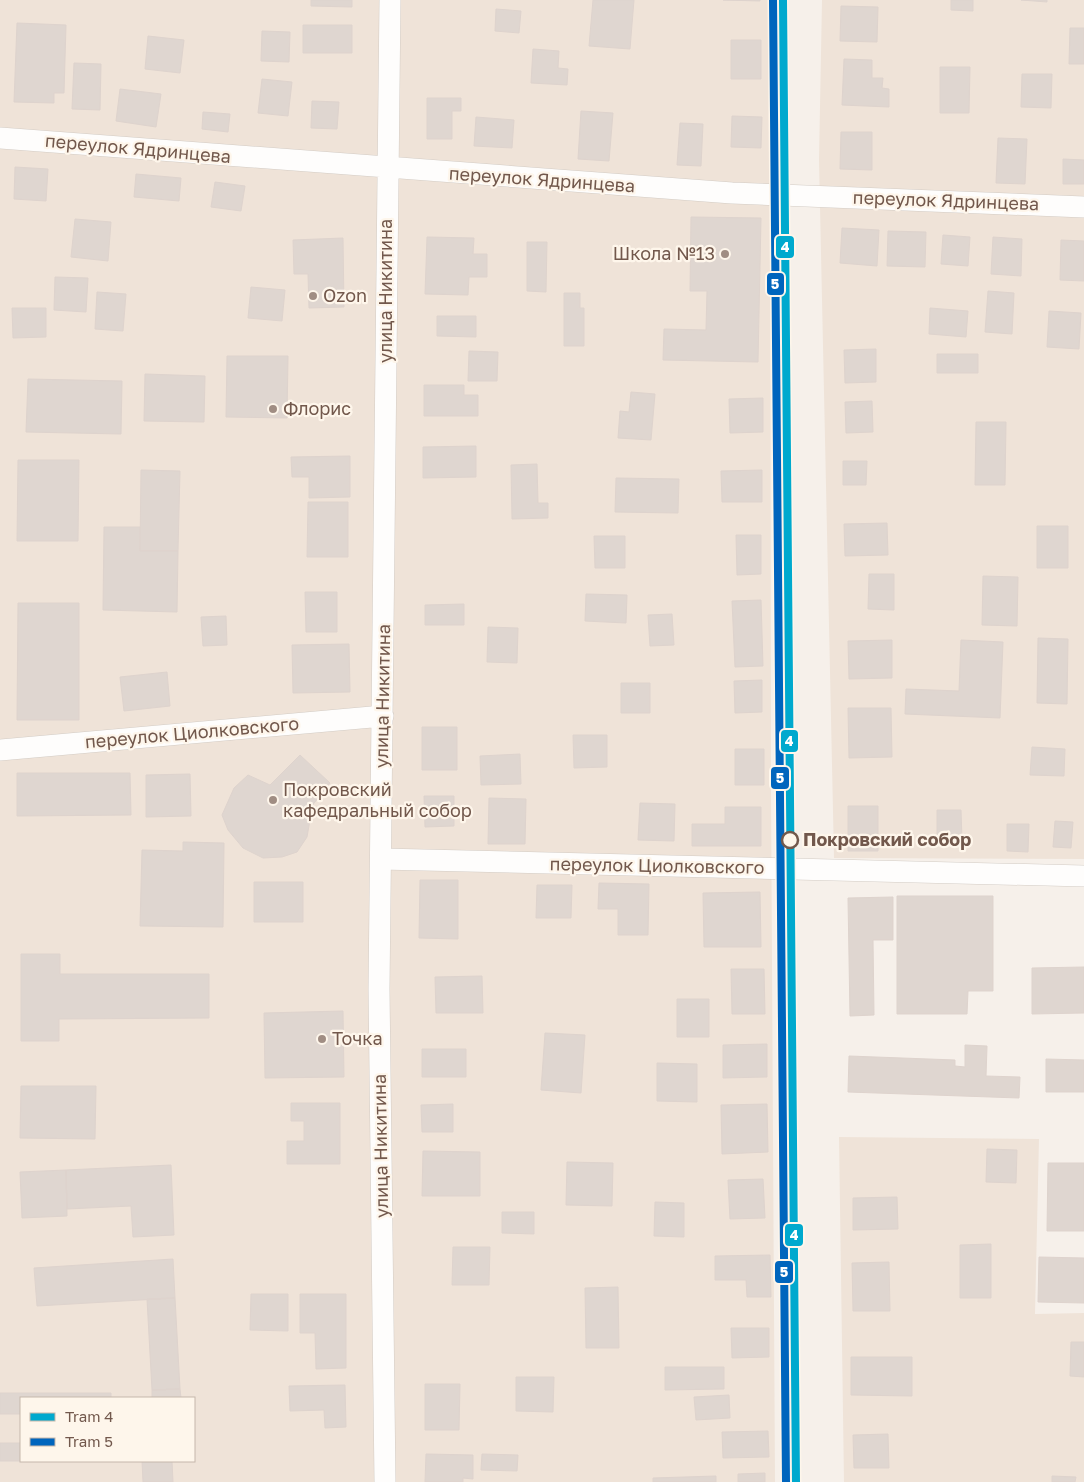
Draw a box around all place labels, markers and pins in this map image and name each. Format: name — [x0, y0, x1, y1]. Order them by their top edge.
place label: Школа №13 — [613, 242, 715, 264]
marker: Школа №13 — [719, 248, 731, 260]
place label: Ozon — [323, 284, 367, 306]
marker: Ozon — [307, 290, 319, 302]
place label: Флорис — [283, 397, 351, 419]
marker: Флорис — [267, 403, 279, 415]
place label: Покровский кафедральный собор — [283, 778, 472, 821]
marker: Покровский кафедральный собор — [267, 794, 279, 806]
place label: Покровский собор — [803, 828, 971, 850]
marker: Покровский собор — [781, 831, 799, 849]
place label: Точка — [332, 1027, 383, 1049]
marker: Точка — [316, 1033, 328, 1045]

